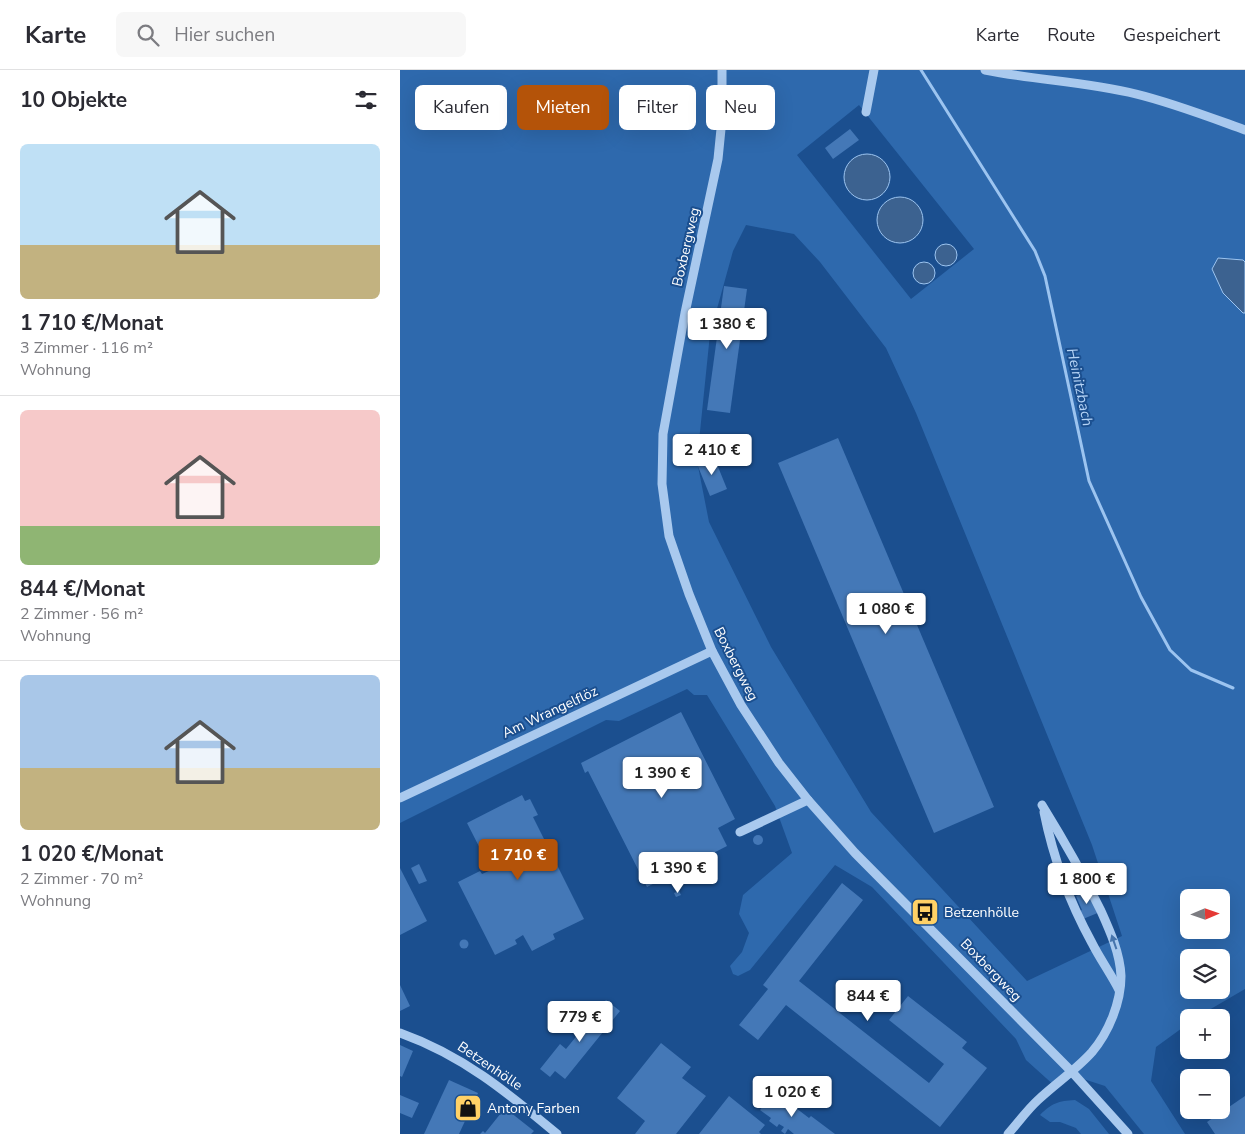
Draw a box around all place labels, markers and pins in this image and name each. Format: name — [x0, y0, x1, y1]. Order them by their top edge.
pin: 1 380 € — [681, 308, 773, 350]
pin: 2 410 € — [666, 434, 758, 476]
pin: 1 080 € — [840, 592, 932, 635]
pin: 1 390 € — [616, 756, 708, 799]
pin: 1 710 € — [472, 838, 564, 881]
pin: 1 390 € — [632, 852, 724, 894]
pin: 1 800 € — [1041, 862, 1133, 905]
bus stop icon: Betzenhölle — [910, 897, 940, 927]
place label: Betzenhölle — [944, 903, 1019, 922]
pin: 844 € — [833, 980, 903, 1022]
pin: 779 € — [545, 1000, 615, 1043]
pin: 1 020 € — [746, 1076, 838, 1118]
shop icon: Antony Farben — [453, 1093, 483, 1123]
place label: Antony Farben — [487, 1099, 580, 1118]

